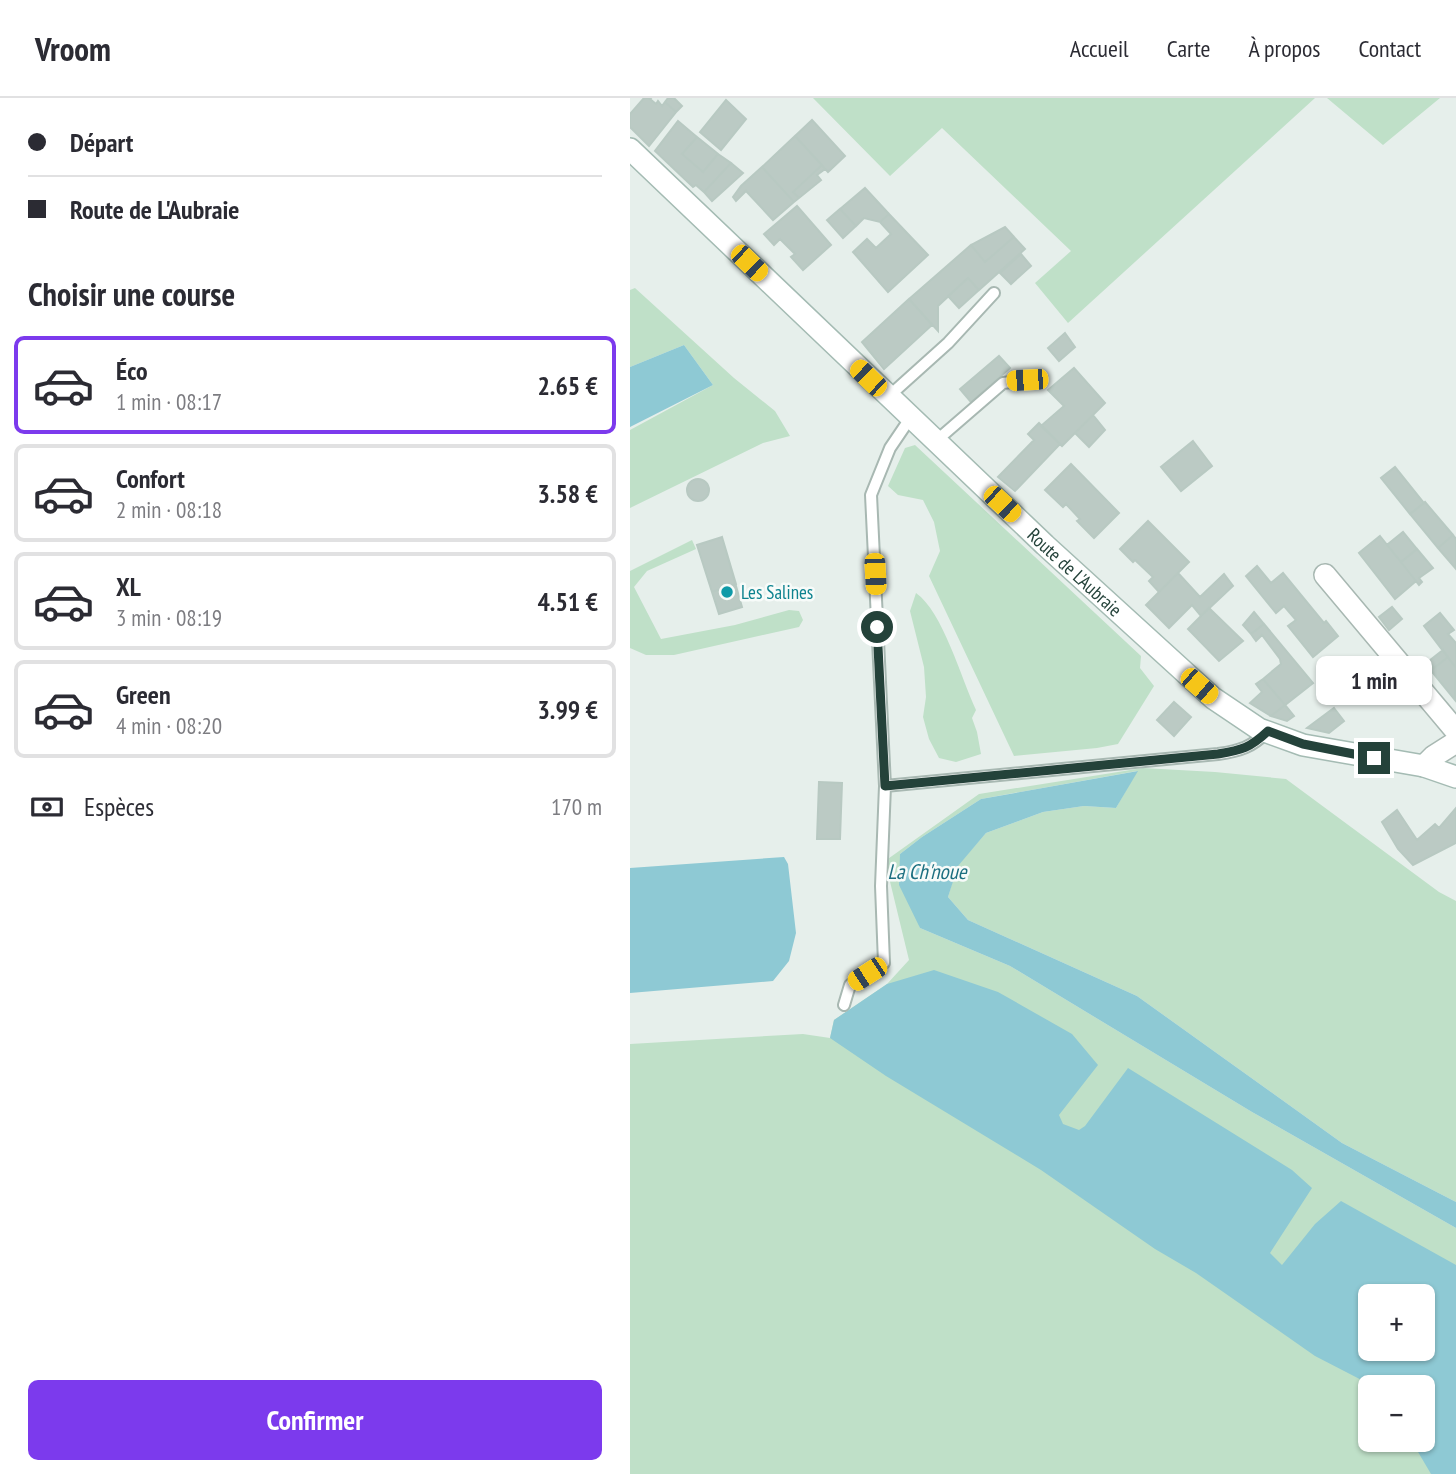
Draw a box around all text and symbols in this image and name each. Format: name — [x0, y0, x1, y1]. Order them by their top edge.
text: Vroom — [35, 27, 111, 70]
text: Accueil — [1070, 33, 1129, 64]
text: Carte — [1167, 33, 1210, 64]
text: À propos — [1248, 33, 1320, 64]
text: Contact — [1358, 33, 1421, 64]
text: Départ — [70, 126, 133, 159]
text: Route de L'Aubraie — [70, 193, 240, 226]
car — [727, 241, 772, 285]
text: Choisir une course — [28, 273, 235, 315]
icon: car — [32, 354, 95, 417]
text: Éco — [116, 354, 148, 387]
car — [846, 356, 891, 400]
car — [1006, 368, 1049, 392]
text: 2.65 € — [537, 369, 598, 402]
text: 1 min · 08:17 — [116, 387, 222, 416]
icon: car — [32, 462, 95, 525]
text: Confort — [116, 462, 185, 495]
text: 3.58 € — [537, 477, 598, 510]
car — [980, 482, 1025, 526]
text: 2 min · 08:18 — [116, 495, 222, 524]
street label: Route de L'Aubraie — [1023, 523, 1127, 621]
car — [864, 552, 887, 596]
icon: car — [32, 570, 95, 633]
text: XL — [116, 570, 141, 603]
place label: Les Salines — [741, 580, 813, 604]
marker: Les Salines — [719, 584, 735, 600]
text: 4.51 € — [537, 585, 598, 618]
text: 3 min · 08:19 — [116, 603, 222, 632]
route start — [861, 611, 893, 643]
callout: 1 min — [1316, 656, 1432, 706]
car — [1177, 664, 1222, 708]
text: 1 min — [1351, 666, 1397, 695]
icon: car — [32, 678, 95, 741]
text: Green — [116, 678, 171, 711]
text: 3.99 € — [537, 693, 598, 726]
text: 4 min · 08:20 — [116, 711, 222, 740]
route end — [1358, 742, 1390, 774]
icon: cash — [28, 788, 66, 826]
text: Espèces — [84, 790, 154, 823]
text: 170 m — [551, 792, 602, 821]
water label: La Ch'noue — [888, 858, 968, 885]
car — [844, 954, 891, 994]
map controls — [1358, 1284, 1435, 1452]
button: + — [1358, 1284, 1435, 1361]
button: − — [1358, 1375, 1435, 1452]
button: Confirmer — [28, 1380, 602, 1460]

